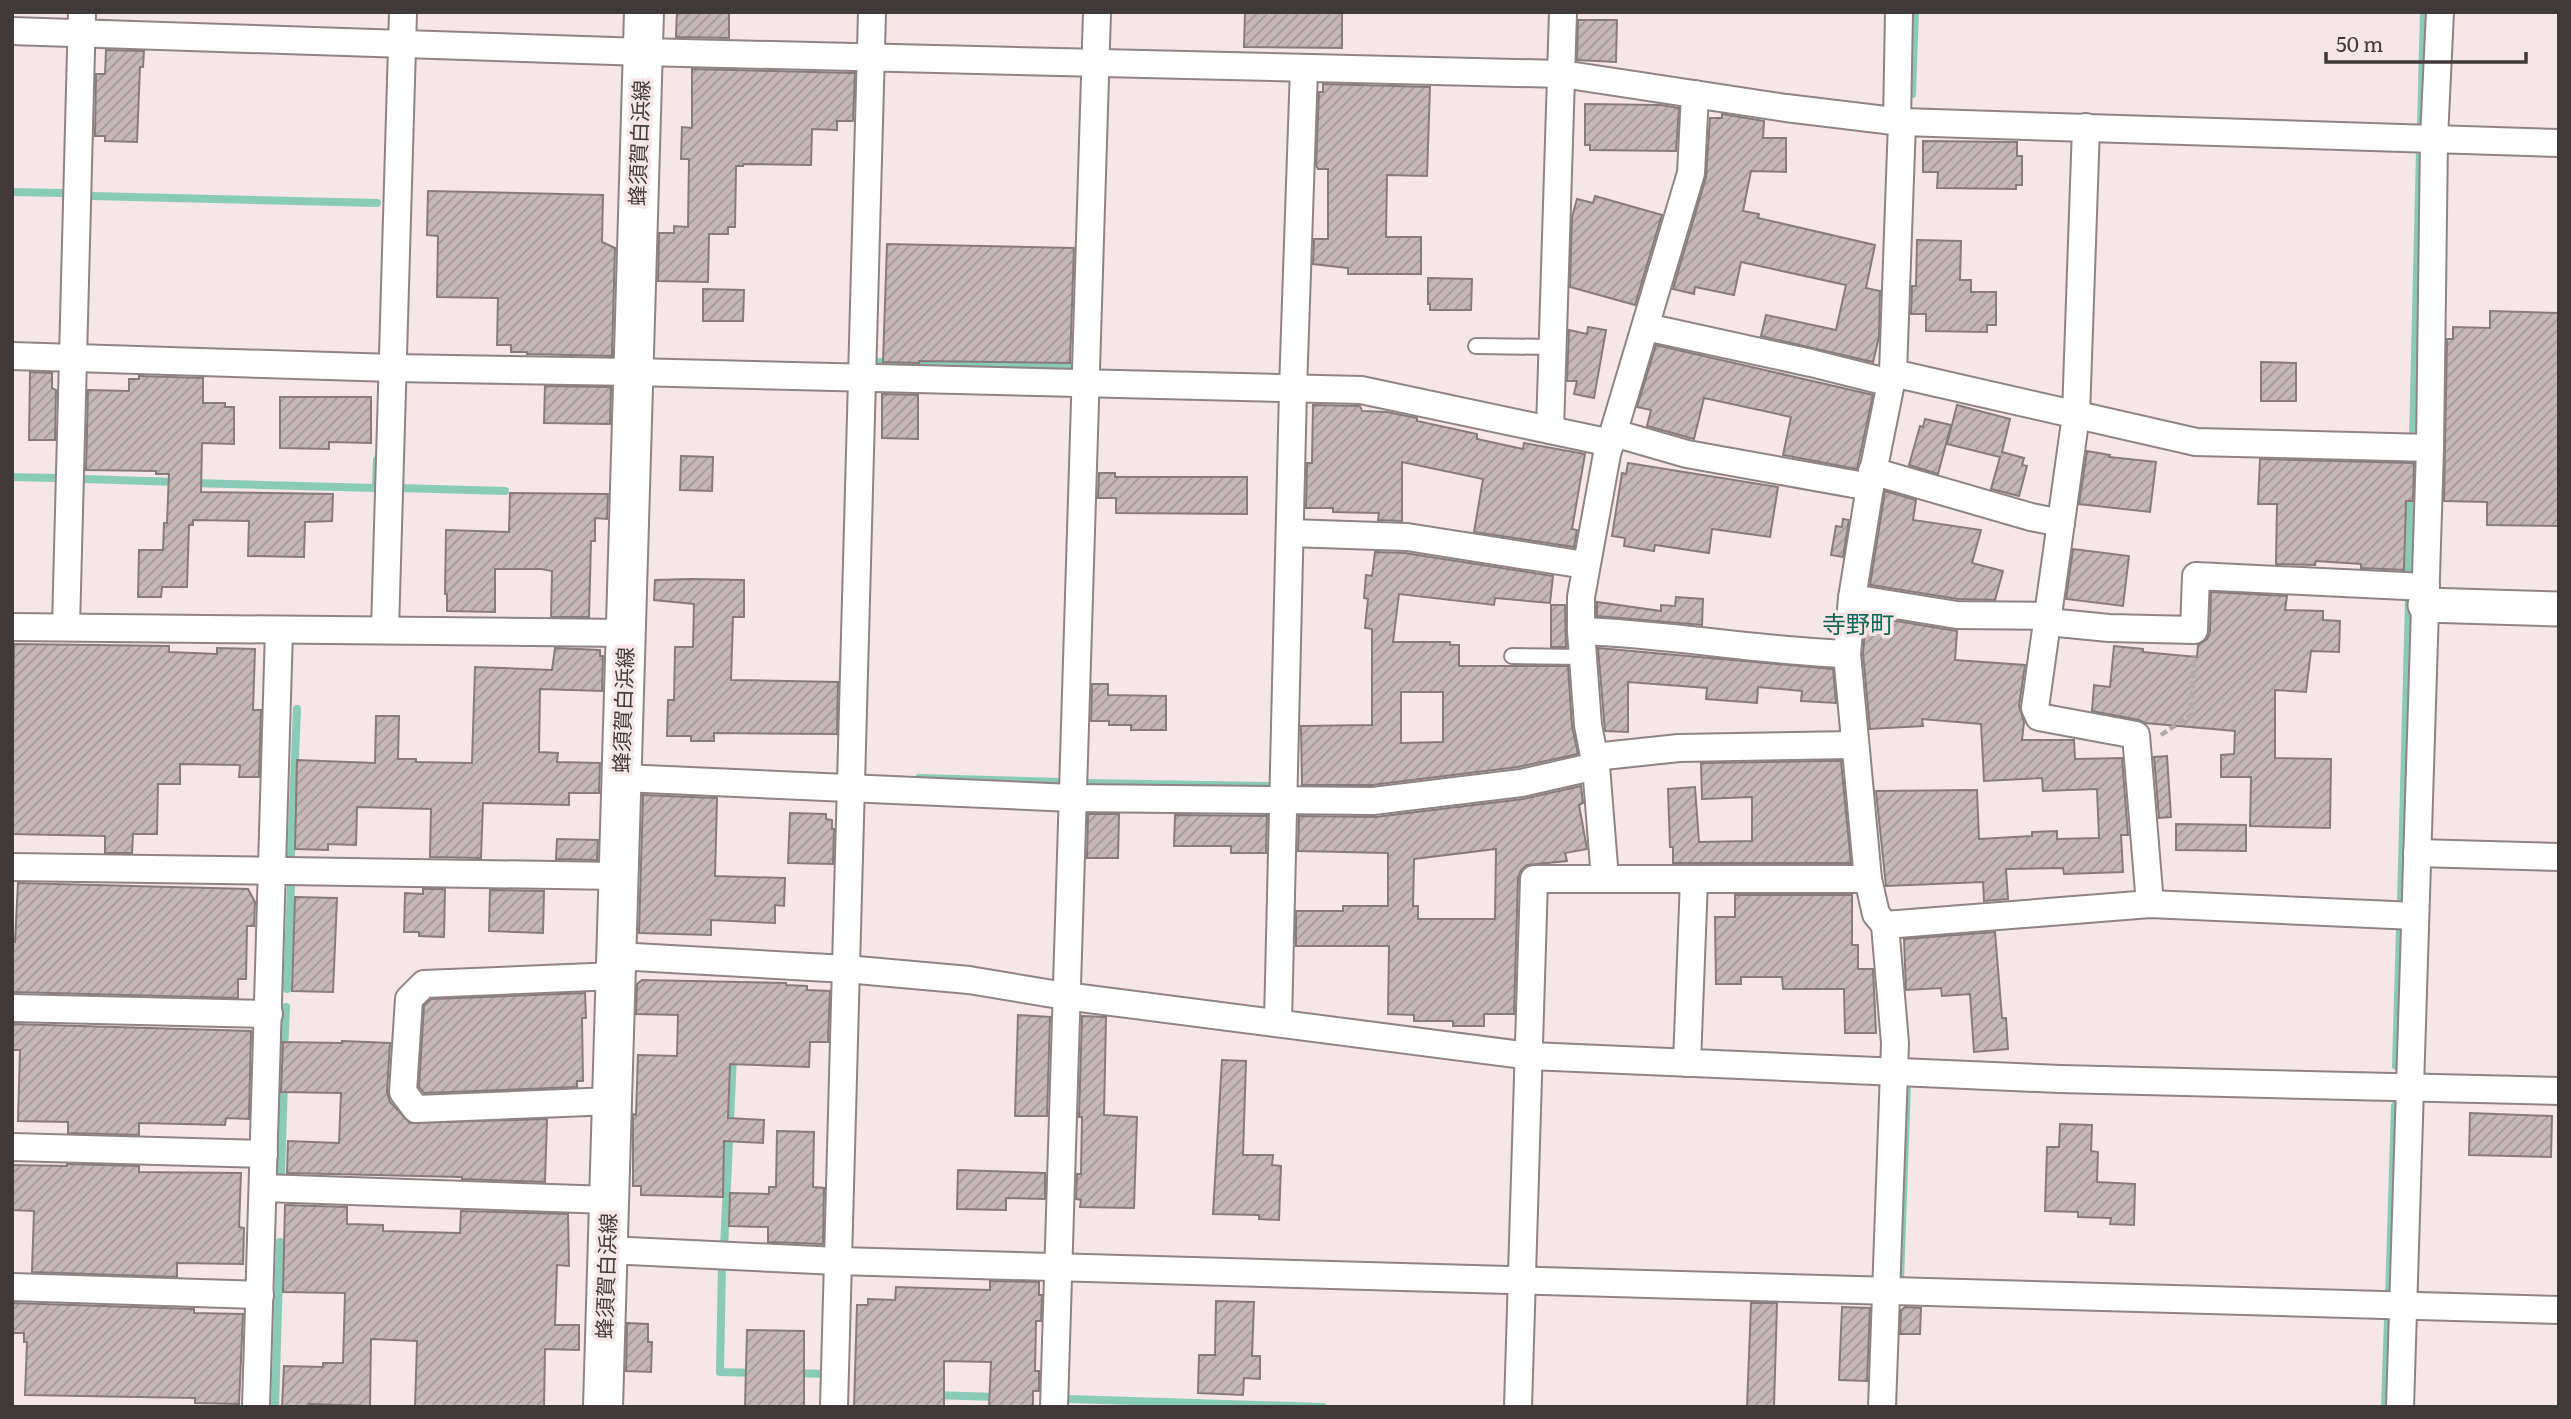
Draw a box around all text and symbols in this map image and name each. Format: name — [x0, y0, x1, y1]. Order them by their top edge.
scale bar — [2326, 21, 2526, 65]
text: 50 m — [2336, 27, 2383, 58]
street label: 蜂須賀白浜線 — [620, 79, 655, 206]
district label: 寺野町 — [1822, 605, 1894, 640]
street label: 蜂須賀白浜線 — [604, 646, 639, 773]
street label: 蜂須賀白浜線 — [587, 1212, 622, 1339]

